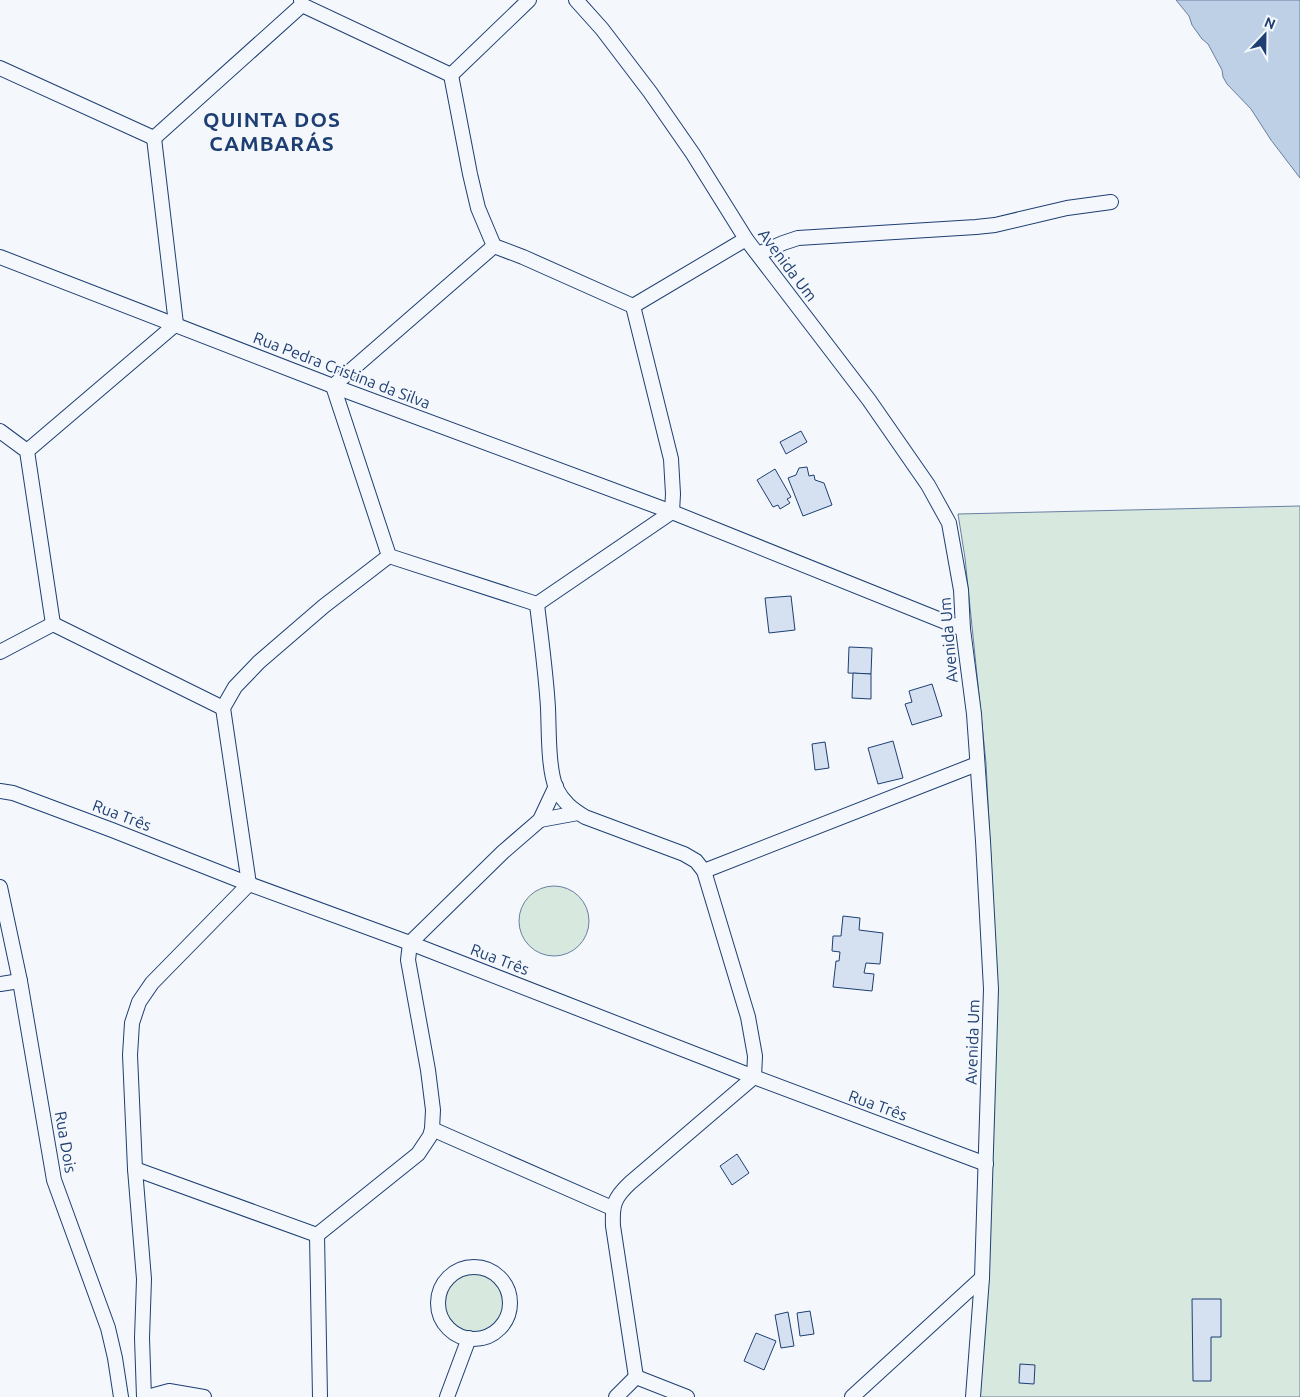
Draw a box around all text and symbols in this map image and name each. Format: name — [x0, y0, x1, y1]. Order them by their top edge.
north arrow — [1240, 10, 1290, 60]
text: N — [1262, 14, 1278, 32]
district label: QUINTA DOS CAMBARÁS — [203, 107, 341, 155]
street label: Avenida Um — [755, 225, 821, 305]
street label: Rua Pedra Cristina da Silva — [251, 328, 433, 412]
street label: Avenida Um — [935, 596, 961, 684]
street label: Rua Três — [90, 796, 154, 834]
street label: Rua Três — [468, 940, 532, 978]
street label: Avenida Um — [962, 999, 982, 1085]
street label: Rua Três — [846, 1086, 910, 1124]
street label: Rua Dois — [52, 1110, 80, 1174]

